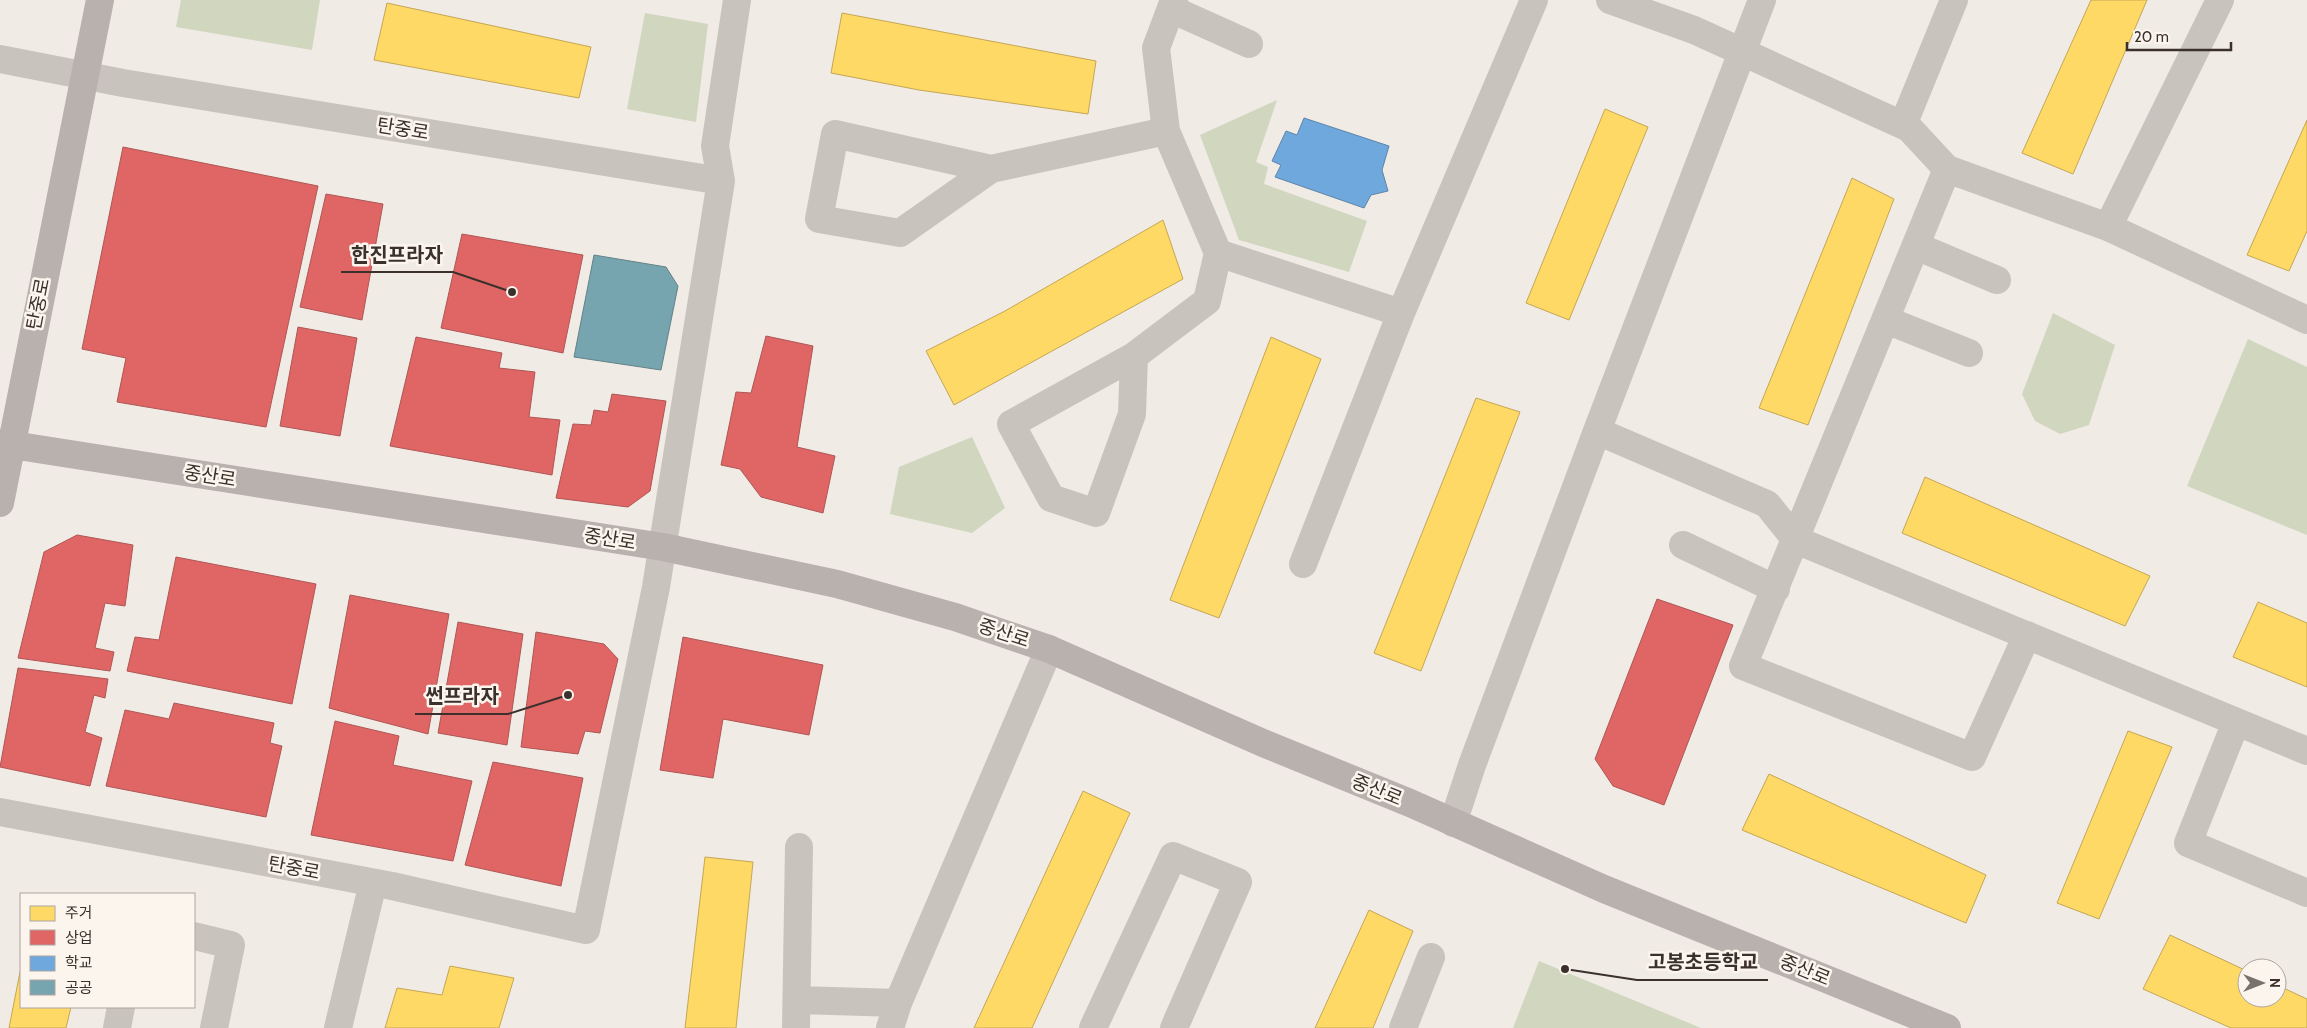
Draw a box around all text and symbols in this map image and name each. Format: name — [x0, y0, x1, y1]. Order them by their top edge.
scale bar — [2127, 20, 2231, 52]
text: 20 m — [2134, 28, 2169, 46]
street label: 탄중로 — [375, 114, 431, 144]
callout: 한진프라자 — [341, 237, 453, 272]
text: 한진프라자 — [351, 243, 444, 267]
street label: 탄중로 — [22, 276, 54, 332]
street label: 중산로 — [182, 461, 238, 491]
street label: 중산로 — [582, 524, 638, 554]
street label: 중산로 — [976, 614, 1032, 652]
callout: 썬프라자 — [415, 679, 508, 714]
text: 썬프라자 — [425, 684, 499, 708]
street label: 중산로 — [1348, 770, 1406, 810]
street label: 탄중로 — [266, 852, 322, 884]
legend — [20, 893, 195, 1008]
text: 주거 — [65, 904, 93, 922]
text: 상업 — [65, 929, 93, 947]
callout: 고봉초등학교 — [1637, 945, 1768, 980]
text: 고봉초등학교 — [1648, 950, 1758, 974]
street label: 중산로 — [1776, 950, 1834, 990]
text: 학교 — [65, 954, 93, 972]
north arrow — [2237, 958, 2287, 1008]
text: N — [2266, 978, 2284, 988]
text: 공공 — [65, 979, 93, 997]

